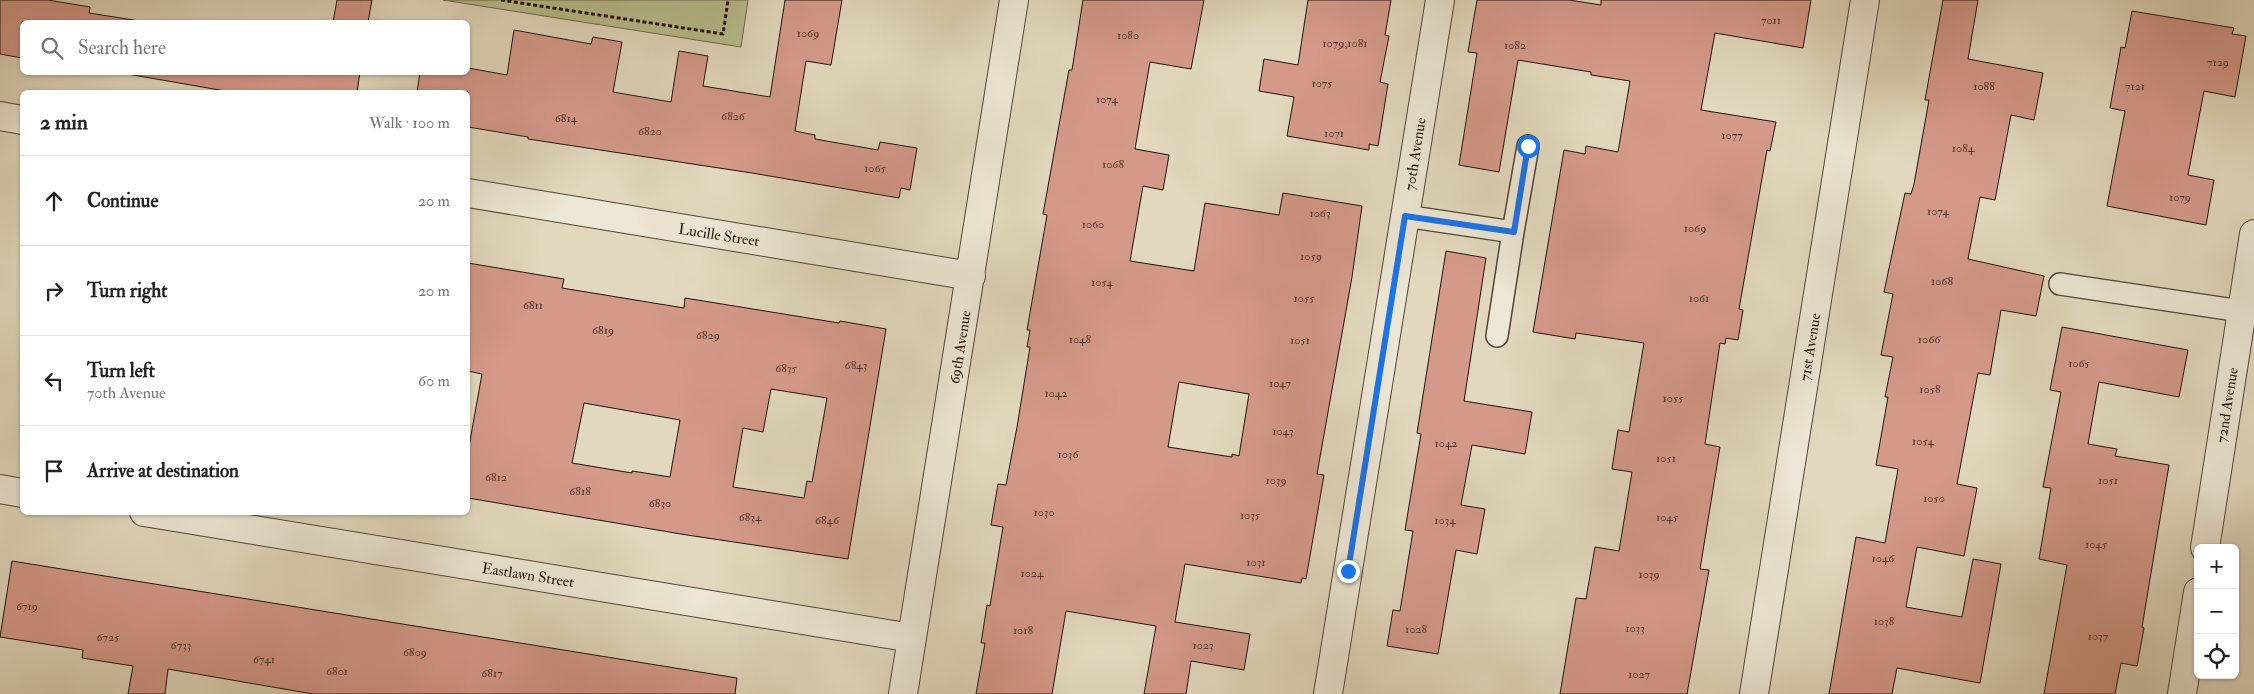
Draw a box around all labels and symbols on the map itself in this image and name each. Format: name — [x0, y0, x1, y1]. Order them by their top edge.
house number: 7011 — [1761, 13, 1781, 28]
house number: 1069 — [797, 26, 819, 41]
house number: 1080 — [1117, 28, 1139, 43]
house number: 1079;1081 — [1322, 36, 1368, 51]
house number: 1082 — [1504, 38, 1526, 53]
house number: 7129 — [2207, 55, 2229, 70]
house number: 1075 — [1311, 76, 1333, 91]
house number: 1088 — [1973, 79, 1995, 94]
house number: 7121 — [2125, 79, 2145, 94]
house number: 1074 — [1096, 92, 1119, 107]
house number: 6826 — [721, 109, 746, 124]
house number: 6814 — [555, 111, 578, 126]
street label: 70th Avenue — [1400, 116, 1431, 192]
house number: 6820 — [638, 124, 662, 139]
house number: 1071 — [1324, 126, 1344, 141]
house number: 1077 — [1721, 128, 1743, 143]
route start — [1517, 135, 1540, 158]
house number: 1084 — [1952, 141, 1975, 156]
house number: 1068 — [1102, 157, 1124, 172]
house number: 1065 — [864, 161, 887, 176]
house number: 1079 — [2169, 190, 2191, 205]
house number: 1074 — [1927, 204, 1950, 219]
house number: 1063 — [1309, 206, 1331, 221]
house number: 1060 — [1082, 217, 1104, 232]
street label: Lucille Street — [677, 220, 761, 251]
house number: 1069 — [1684, 221, 1706, 236]
house number: 1059 — [1300, 249, 1322, 264]
house number: 1068 — [1931, 274, 1953, 289]
house number: 1054 — [1091, 275, 1113, 290]
house number: 1055 — [1294, 291, 1315, 306]
house number: 1061 — [1689, 291, 1709, 306]
house number: 6811 — [523, 298, 543, 313]
street label: 69th Avenue — [945, 309, 976, 385]
street label: 71st Avenue — [1796, 312, 1825, 383]
house number: 6819 — [592, 323, 614, 338]
house number: 6829 — [696, 328, 720, 343]
house number: 1048 — [1069, 332, 1092, 347]
house number: 1066 — [1918, 332, 1941, 347]
house number: 1051 — [1290, 333, 1310, 348]
house number: 1065 — [2068, 356, 2091, 371]
house number: 6843 — [845, 358, 867, 373]
house number: 6835 — [775, 361, 798, 376]
street label: 72nd Avenue — [2212, 366, 2243, 444]
house number: 1047 — [1269, 376, 1292, 391]
house number: 1058 — [1919, 382, 1941, 397]
house number: 1042 — [1045, 386, 1067, 401]
house number: 1055 — [1663, 391, 1684, 406]
house number: 1043 — [1272, 424, 1294, 439]
house number: 1054 — [1912, 434, 1934, 449]
house number: 1042 — [1435, 436, 1457, 451]
house number: 1036 — [1057, 447, 1079, 462]
house number: 1051 — [1656, 451, 1676, 466]
house number: 6812 — [485, 470, 507, 485]
house number: 1039 — [1265, 473, 1287, 488]
house number: 1051 — [2098, 473, 2118, 488]
house number: 6818 — [569, 484, 591, 499]
house number: 1050 — [1923, 491, 1945, 506]
house number: 6830 — [649, 496, 671, 511]
house number: 1030 — [1033, 505, 1055, 520]
house number: 1035 — [1240, 508, 1261, 523]
house number: 6834 — [739, 510, 762, 525]
house number: 1045 — [1656, 510, 1679, 525]
house number: 6846 — [815, 513, 840, 528]
house number: 1034 — [1434, 513, 1456, 528]
house number: 1045 — [2085, 537, 2108, 552]
house number: 1046 — [1872, 551, 1895, 566]
house number: 1031 — [1246, 555, 1266, 570]
street label: Eastlawn Street — [480, 559, 576, 592]
route end — [1337, 560, 1360, 583]
house number: 1024 — [1021, 566, 1044, 581]
house number: 1039 — [1638, 567, 1660, 582]
house number: 6719 — [16, 599, 38, 614]
house number: 1038 — [1874, 614, 1895, 629]
house number: 1033 — [1625, 621, 1645, 636]
house number: 1028 — [1405, 622, 1427, 637]
house number: 1018 — [1013, 623, 1033, 638]
house number: 1037 — [2088, 629, 2109, 644]
house number: 6725 — [97, 630, 120, 645]
house number: 6733 — [171, 638, 191, 653]
house number: 1023 — [1192, 638, 1214, 653]
house number: 6809 — [403, 645, 427, 660]
house number: 6741 — [253, 652, 275, 667]
house number: 6801 — [326, 664, 348, 679]
house number: 6817 — [481, 666, 503, 681]
house number: 1027 — [1628, 667, 1650, 682]

